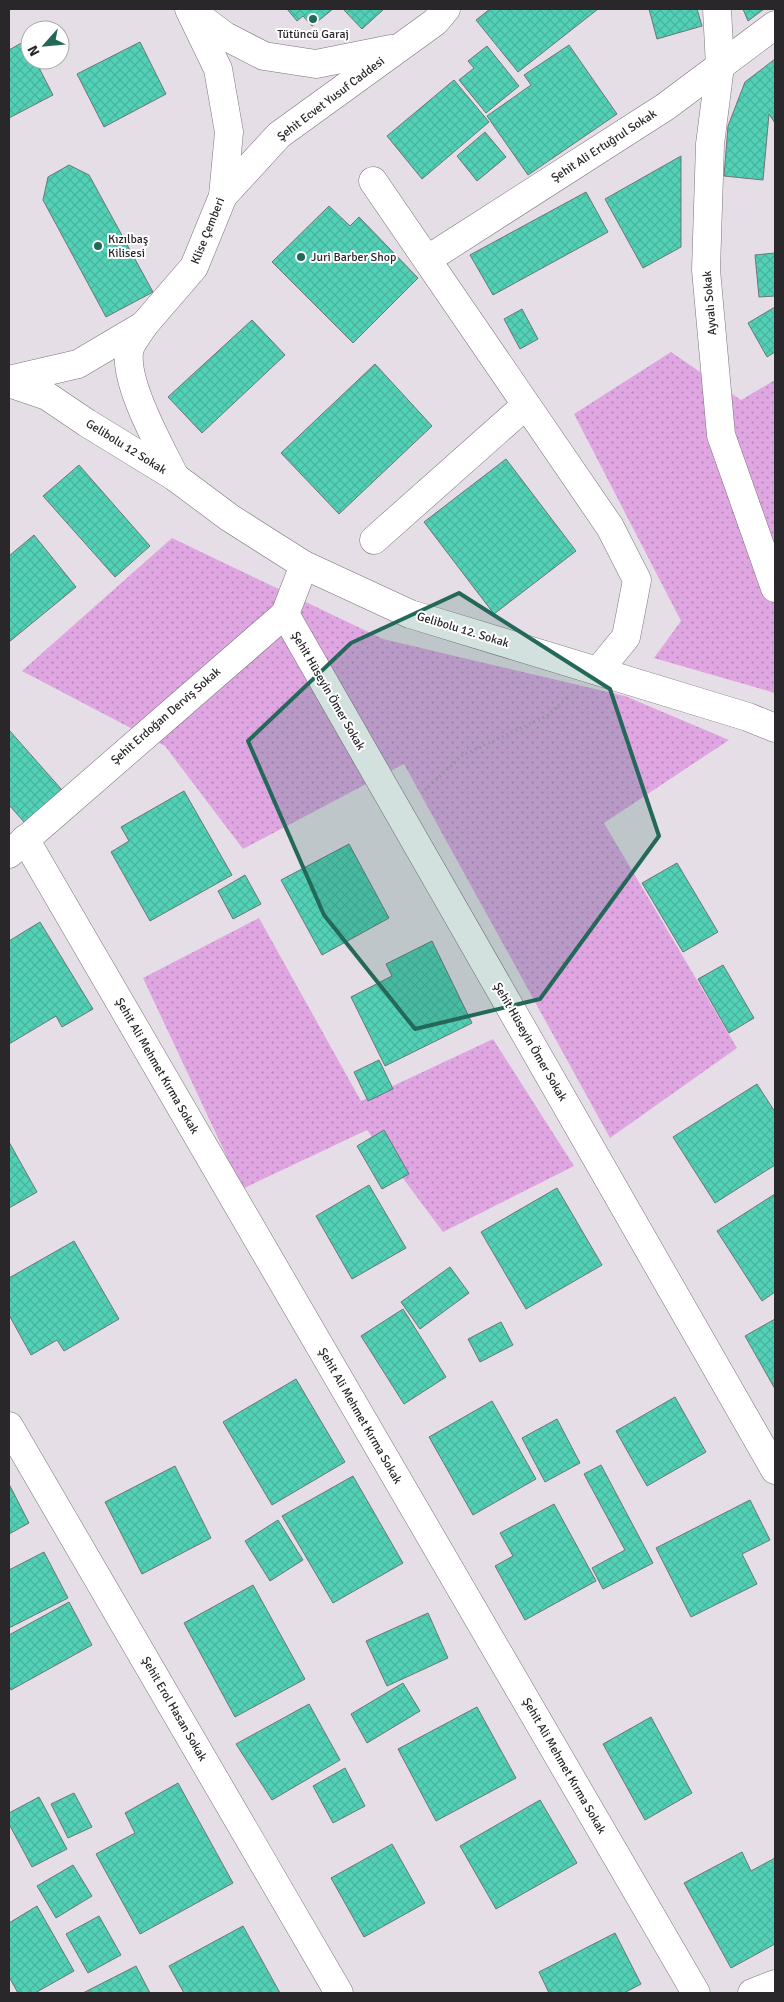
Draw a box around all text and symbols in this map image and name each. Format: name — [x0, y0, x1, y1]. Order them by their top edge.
marker: Tütüncü Garaj — [307, 13, 319, 25]
north arrow — [20, 20, 70, 70]
place label: Tütüncü Garaj — [277, 27, 349, 42]
text: N — [24, 42, 44, 59]
street label: Şehit Ecvet Yusuf Caddesi — [274, 54, 388, 144]
street label: Şehit Ali Ertuğrul Sokak — [549, 106, 659, 186]
street label: Klise Çemberi — [188, 195, 228, 267]
place label: Kızılbaş Kilisesi — [108, 232, 148, 261]
marker: Kızılbaş Kilisesi — [92, 240, 104, 252]
place label: Juri Barber Shop — [311, 250, 396, 265]
marker: Juri Barber Shop — [295, 251, 307, 263]
street label: Ayvalı Sokak — [700, 270, 720, 336]
street label: Gelibolu 12 Sokak — [83, 416, 169, 478]
street label: Gelibolu 12. Sokak — [415, 609, 511, 651]
street label: Şehit Hüseyin Ömer Sokak — [288, 629, 368, 753]
street label: Şehit Erdoğan Derviş Sokak — [108, 664, 224, 768]
street label: Şehit Hüseyin Ömer Sokak — [490, 980, 570, 1104]
street label: Şehit Ali Mehmet Kırma Sokak — [112, 995, 202, 1137]
street label: Şehit Ali Mehmet Kırma Sokak — [315, 1345, 405, 1487]
street label: Şehit Erol Hasan Sokak — [138, 1654, 210, 1764]
street label: Şehit Ali Mehmet Kırma Sokak — [519, 1695, 609, 1837]

